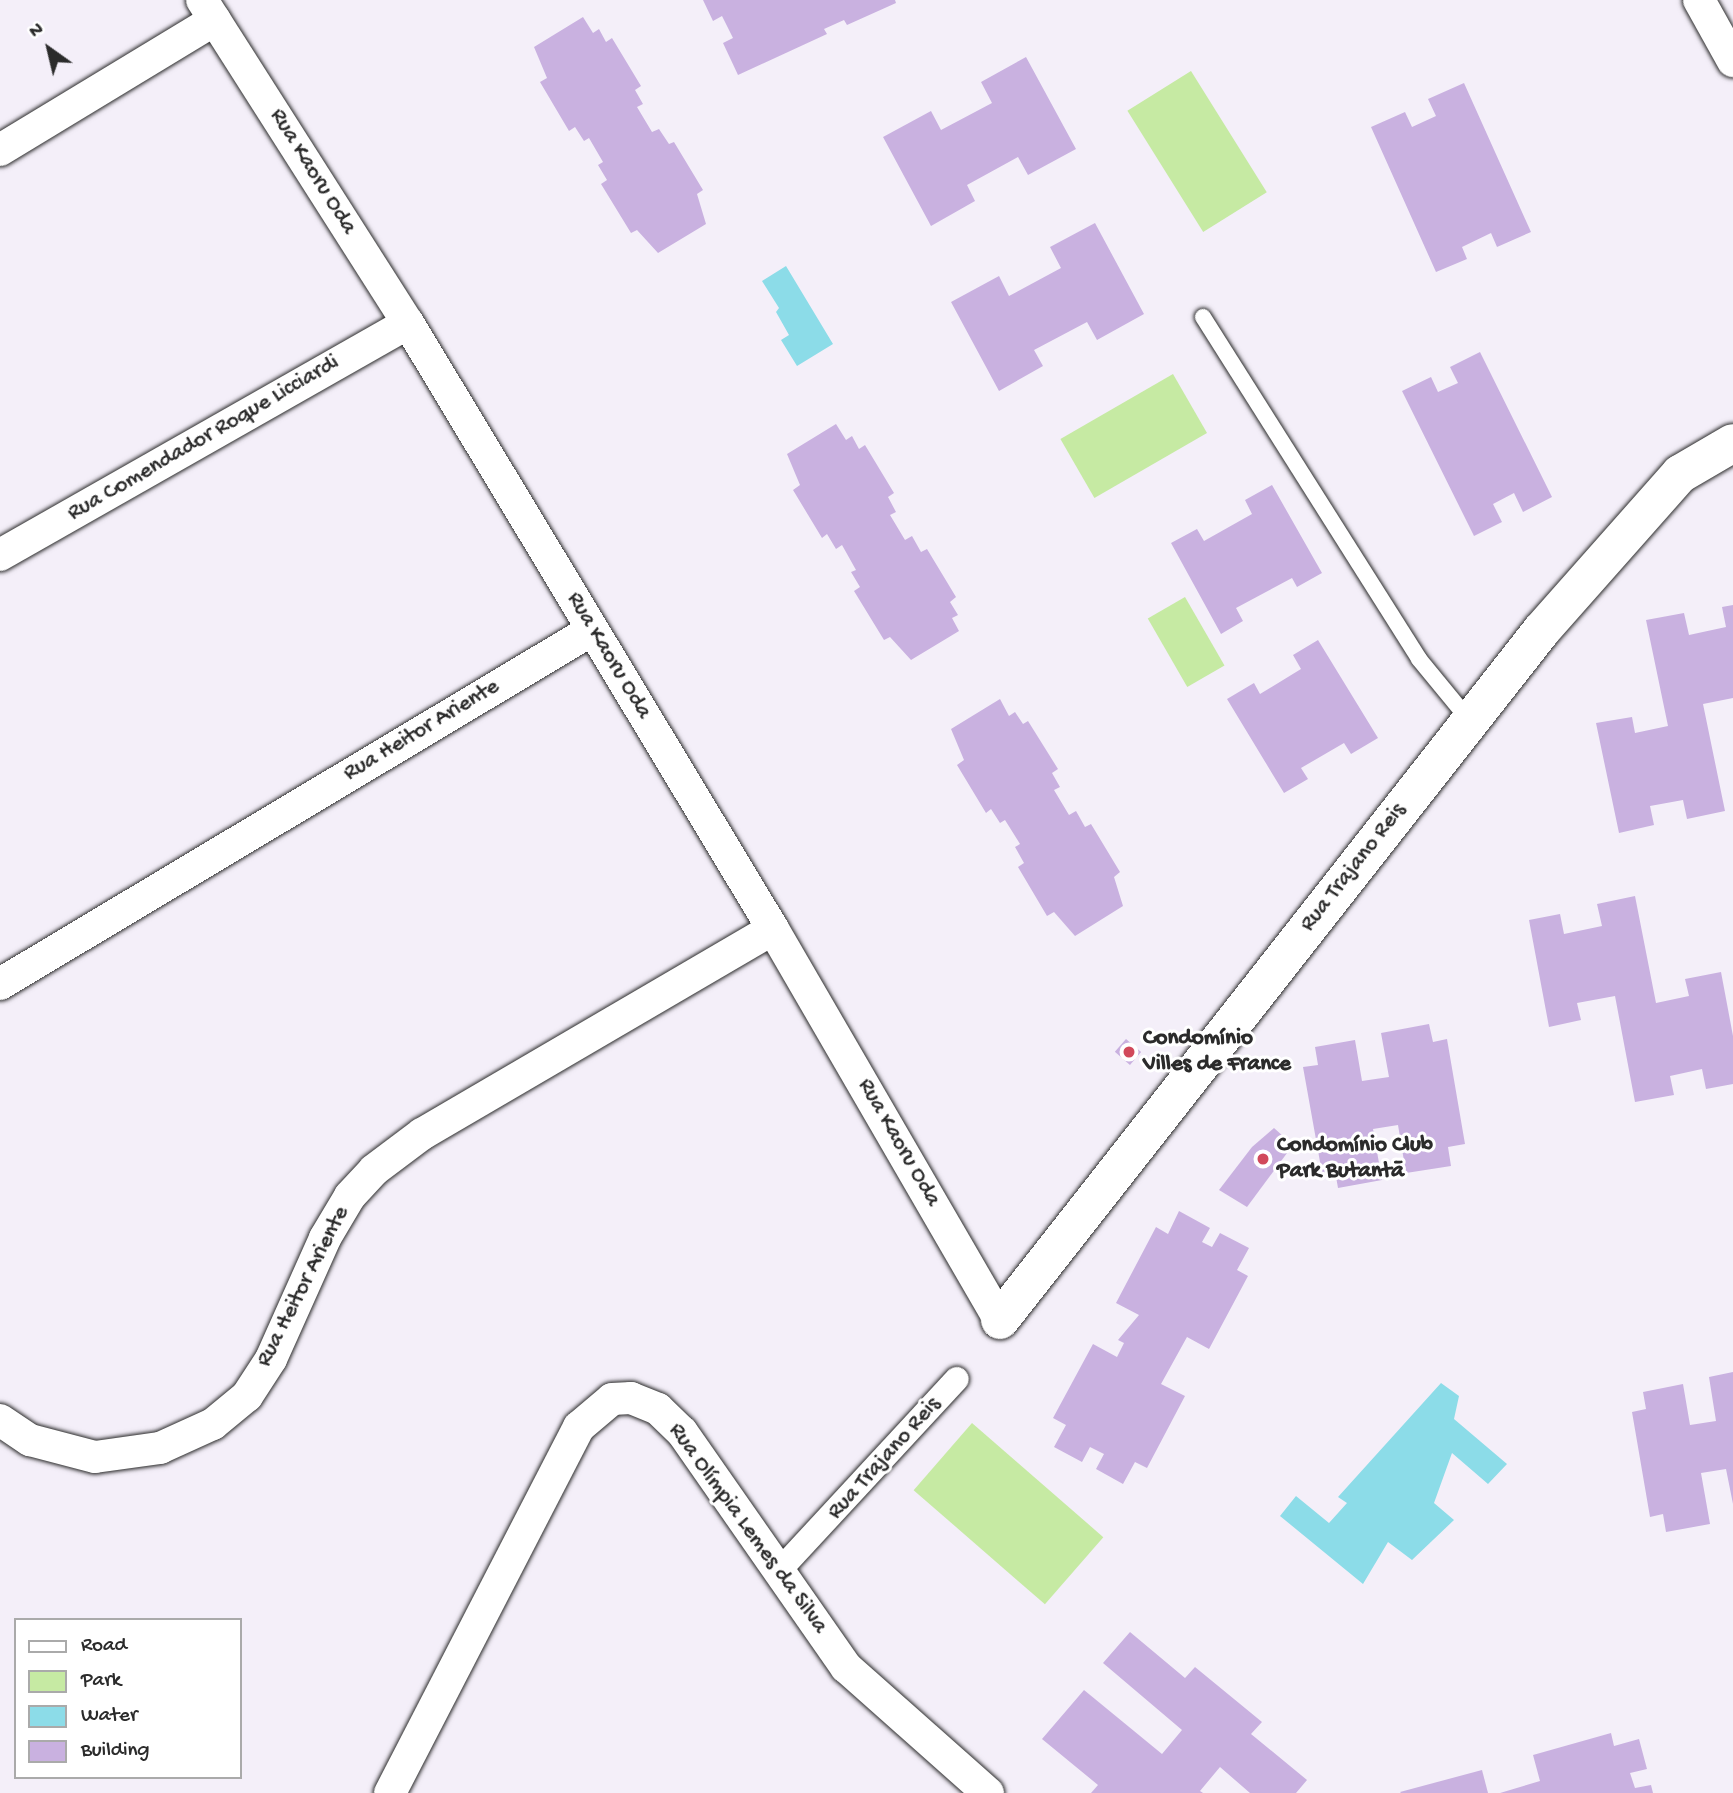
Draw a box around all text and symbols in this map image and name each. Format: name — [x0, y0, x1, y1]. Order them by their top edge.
north arrow — [14, 14, 84, 84]
text: N — [25, 18, 49, 44]
street label: Rua Kaoru Oda — [262, 104, 362, 240]
street label: Rua Comendador Roque Licciardi — [63, 350, 345, 528]
street label: Rua Kaoru Oda — [559, 588, 657, 724]
street label: Rua Heitor Ariente — [339, 674, 505, 788]
street label: Rua Trajano Reis — [1295, 798, 1413, 938]
place label: Condomínio Villes de France — [1143, 1025, 1291, 1079]
marker: Condomínio Villes de France — [1121, 1044, 1137, 1060]
street label: Rua Kaoru Oda — [850, 1074, 946, 1212]
place label: Condomínio Club Park Butantã — [1277, 1132, 1433, 1186]
marker: Condomínio Club Park Butantã — [1255, 1151, 1271, 1167]
street label: Rua Heitor Ariente — [252, 1202, 356, 1372]
street label: Rua Trajano Reis — [823, 1392, 947, 1526]
street label: Rua Olímpia Lemes da Silva — [661, 1418, 833, 1640]
legend — [14, 1618, 242, 1779]
text: Road — [81, 1634, 127, 1659]
text: Park — [81, 1669, 121, 1694]
text: Water — [81, 1704, 137, 1729]
text: Building — [81, 1739, 150, 1764]

